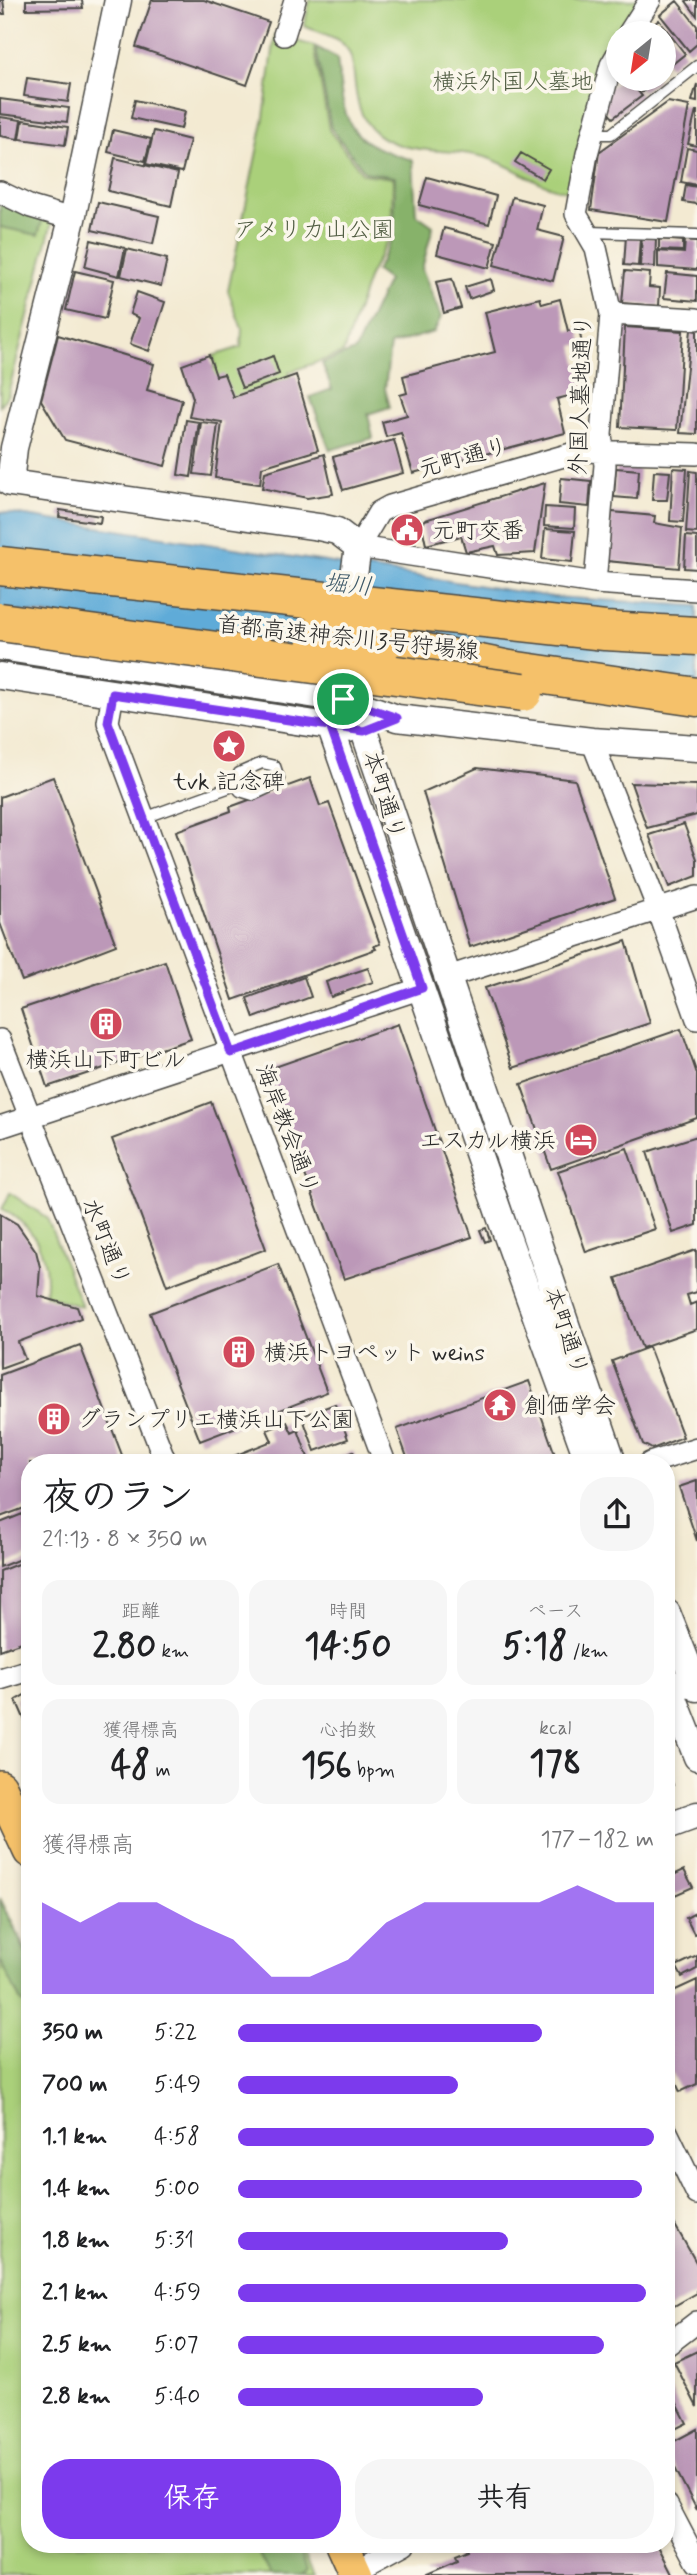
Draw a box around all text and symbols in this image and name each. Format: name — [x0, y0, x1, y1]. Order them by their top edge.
north arrow — [606, 21, 676, 91]
map controls — [606, 21, 676, 91]
park label: 横浜外国人墓地 — [433, 68, 594, 98]
park label: アメリカ山公園 — [234, 216, 394, 246]
street label: 外国人墓地通り — [564, 314, 600, 476]
street label: 元町通り — [415, 432, 512, 486]
public building icon: 元町交番 — [388, 511, 426, 549]
place label: 元町交番 — [432, 517, 524, 547]
water label: 堀川 — [322, 568, 373, 603]
street label: 首都高速神奈川3号狩場線 — [215, 610, 480, 668]
pin — [313, 669, 373, 729]
icon: arrive — [324, 680, 362, 718]
place icon: tvk 記念碑 — [210, 727, 248, 765]
street label: 本町通り — [355, 747, 412, 844]
place label: tvk 記念碑 — [172, 768, 285, 798]
building icon: 横浜山下町ビル — [87, 1005, 125, 1043]
place label: 横浜山下町ビル — [26, 1046, 186, 1076]
street label: 海岸教会通り — [247, 1060, 325, 1200]
hotel icon: エスカル横浜 — [562, 1121, 600, 1159]
place label: エスカル横浜 — [419, 1127, 556, 1157]
street label: 水町通り — [74, 1194, 136, 1291]
street label: 本町通り — [536, 1283, 594, 1380]
building icon: 横浜トヨペット weins — [220, 1333, 258, 1371]
place label: 横浜トヨペット weins — [264, 1339, 485, 1369]
temple icon: 創価学会 — [481, 1386, 519, 1424]
place label: 創価学会 — [524, 1392, 616, 1422]
building icon: グランプリエ横浜山下公園 — [35, 1400, 73, 1438]
place label: グランプリエ横浜山下公園 — [78, 1406, 354, 1436]
text: 夜のラン — [42, 1474, 194, 1523]
button: share — [580, 1477, 654, 1551]
text: 21:13 · 8 × 350 m — [42, 1525, 207, 1555]
text: 距離 — [122, 1599, 160, 1624]
text: 時間 — [329, 1599, 367, 1624]
text: ペース — [527, 1599, 583, 1624]
text: 2.80 — [92, 1624, 156, 1670]
text: 14:50 — [304, 1624, 392, 1670]
text: 5:18 — [502, 1624, 567, 1670]
text: km — [156, 1639, 189, 1664]
text: /km — [567, 1639, 608, 1664]
text: kcal — [539, 1716, 571, 1741]
text: 獲得標高 — [103, 1718, 179, 1743]
text: 心拍数 — [319, 1718, 377, 1743]
text: 178 — [529, 1741, 581, 1787]
text: 48 — [111, 1743, 150, 1789]
text: 156 — [301, 1743, 352, 1789]
text: m — [150, 1758, 171, 1783]
text: bpm — [352, 1758, 395, 1783]
text: 177–182 m — [540, 1825, 654, 1855]
text: 獲得標高 — [42, 1831, 134, 1861]
text: 350 m — [42, 2018, 103, 2048]
text: 5:22 — [154, 2018, 197, 2048]
text: 700 m — [42, 2070, 107, 2100]
text: 5:49 — [154, 2070, 201, 2100]
text: 1.1 km — [42, 2122, 107, 2152]
text: 4:58 — [154, 2122, 200, 2152]
text: 1.4 km — [42, 2174, 110, 2204]
text: 5:00 — [154, 2174, 200, 2204]
text: 1.8 km — [42, 2226, 110, 2256]
text: 5:31 — [154, 2226, 194, 2256]
text: 2.1 km — [42, 2278, 108, 2308]
text: 4:59 — [154, 2278, 201, 2308]
text: 2.5 km — [42, 2330, 112, 2360]
text: 5:07 — [154, 2330, 198, 2360]
text: 2.8 km — [42, 2382, 111, 2412]
text: 5:40 — [154, 2382, 200, 2412]
button: 保存 — [42, 2459, 341, 2539]
button: 共有 — [355, 2459, 654, 2539]

